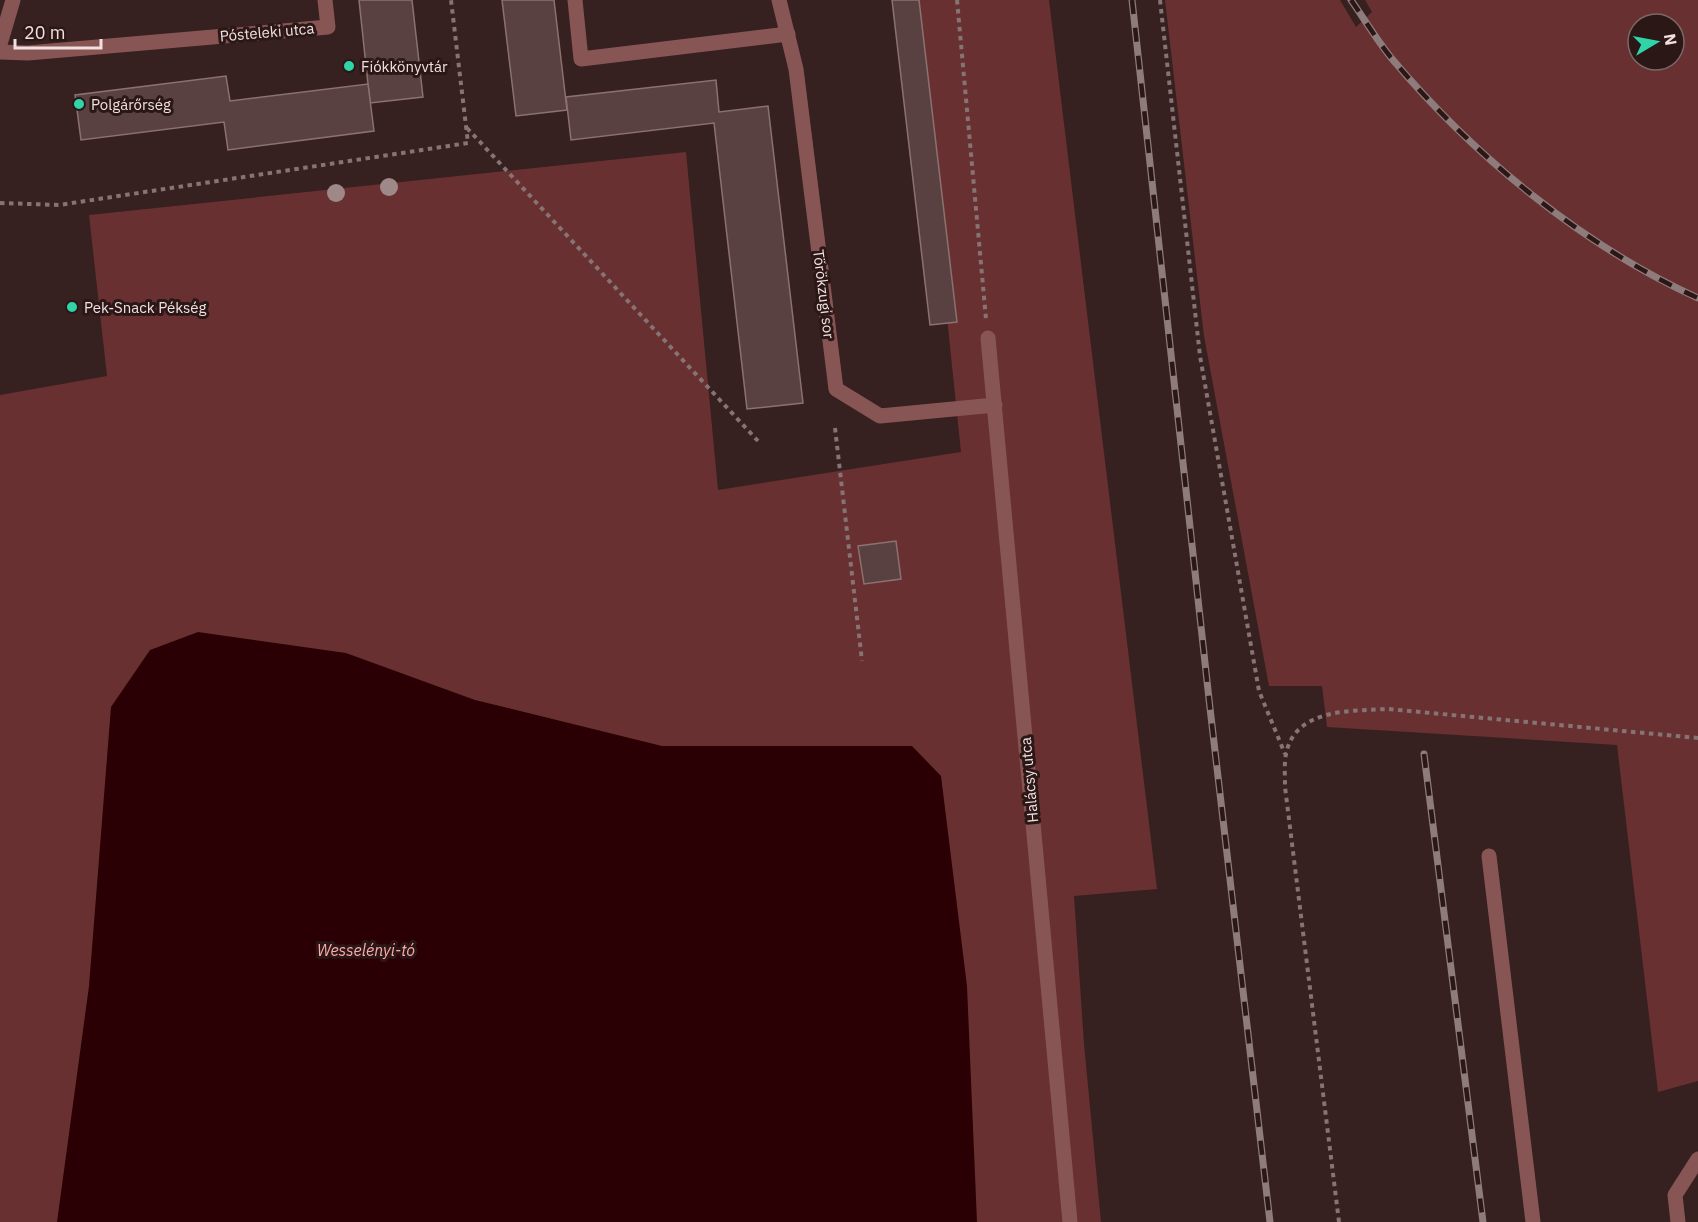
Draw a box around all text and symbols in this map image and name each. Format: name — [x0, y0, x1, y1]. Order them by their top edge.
scale bar — [15, 12, 100, 50]
north arrow — [1626, 12, 1686, 72]
street label: Pósteleki utca — [219, 18, 315, 46]
text: 20 m — [24, 21, 66, 44]
text: N — [1660, 32, 1682, 47]
place label: Fiókkönyvtár — [361, 57, 448, 76]
marker: Fiókkönyvtár — [342, 59, 356, 73]
place label: Polgárőrség — [91, 95, 171, 114]
marker: Polgárőrség — [72, 97, 86, 111]
street label: Törökzugi sor — [809, 248, 839, 340]
place label: Pek-Snack Pékség — [84, 298, 206, 317]
marker: Pek-Snack Pékség — [65, 300, 79, 314]
street label: Halácsy utca — [1016, 737, 1042, 823]
water label: Wesselényi-tó — [317, 940, 415, 960]

